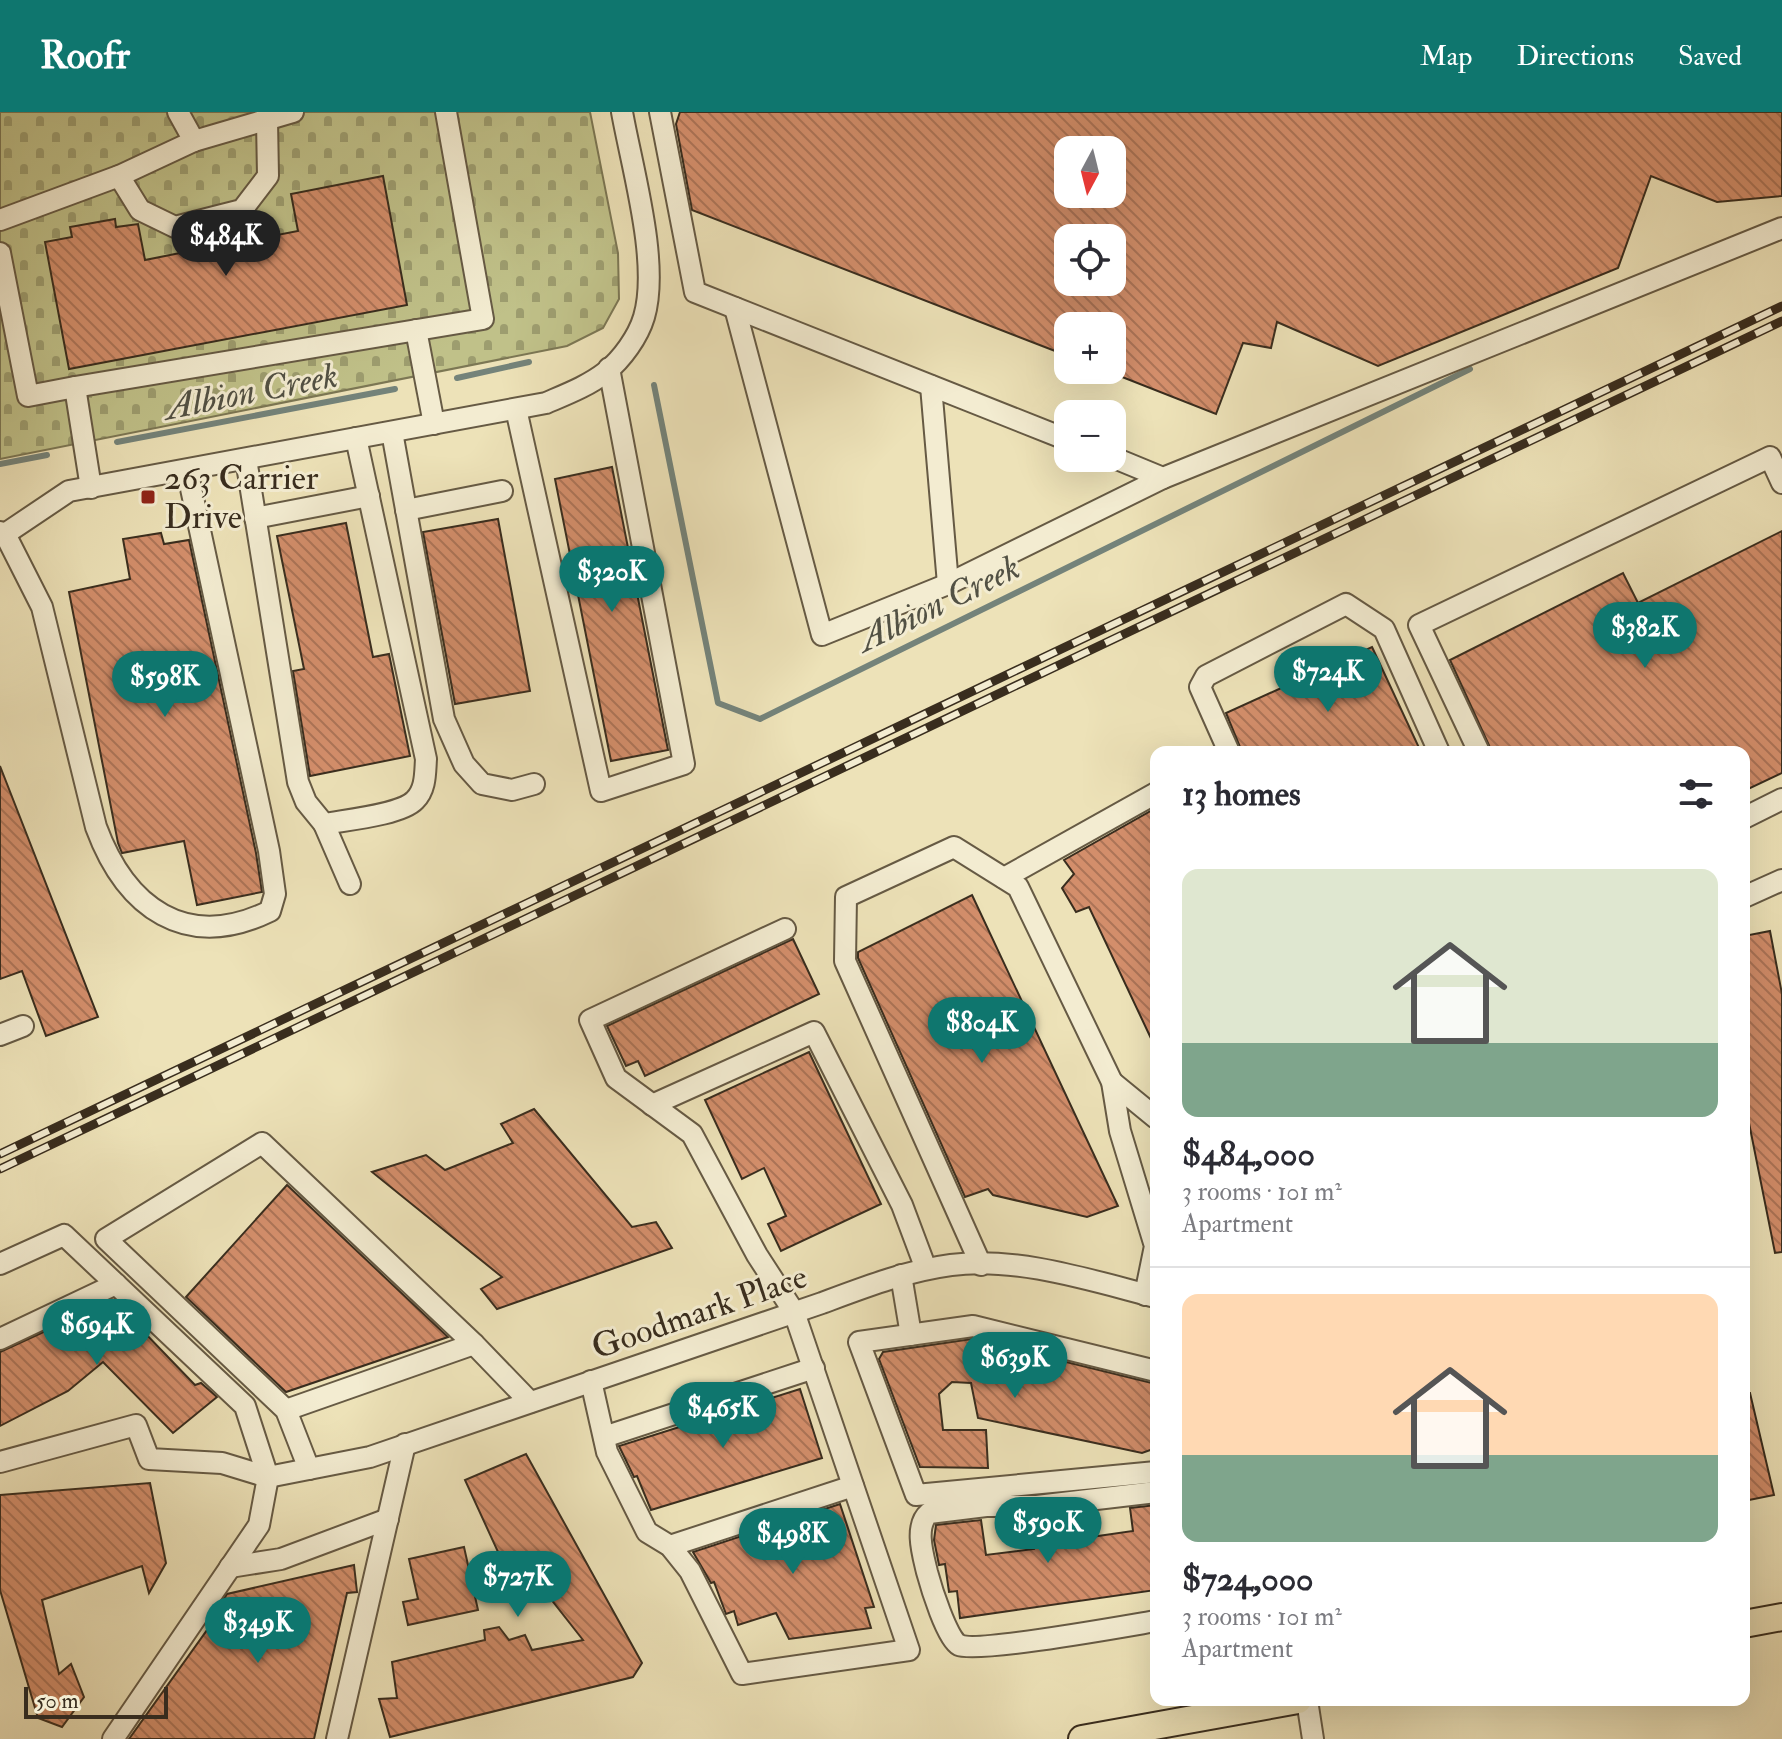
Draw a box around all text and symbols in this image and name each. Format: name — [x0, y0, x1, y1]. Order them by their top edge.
text: Roofr — [40, 32, 130, 80]
text: Map — [1420, 39, 1473, 74]
text: Directions — [1517, 39, 1634, 74]
text: Saved — [1678, 39, 1742, 74]
north arrow — [1054, 136, 1126, 208]
map controls — [1054, 136, 1126, 472]
pin: $484K — [170, 210, 282, 278]
text: $484K — [189, 220, 263, 252]
button: locate — [1054, 224, 1126, 296]
button: + — [1054, 312, 1126, 384]
water label: Albion Creek — [157, 353, 341, 431]
button: − — [1054, 400, 1126, 472]
place label: 263 Carrier Drive — [164, 457, 319, 539]
marker: 263 Carrier Drive — [139, 488, 157, 506]
water label: Albion Creek — [847, 545, 1027, 664]
pin: $320K — [556, 546, 668, 614]
text: $320K — [577, 556, 647, 588]
pin: $382K — [1589, 602, 1701, 670]
text: $382K — [1611, 612, 1679, 644]
pin: $724K — [1272, 646, 1384, 714]
pin: $598K — [109, 651, 221, 719]
text: $724K — [1292, 656, 1364, 688]
text: $598K — [130, 661, 200, 693]
icon: filters — [1674, 772, 1718, 816]
text: 13 homes — [1182, 773, 1301, 816]
icon: home — [1378, 921, 1522, 1065]
pin: $804K — [926, 997, 1038, 1065]
text: $804K — [946, 1007, 1018, 1039]
text: $484,000 — [1182, 1133, 1315, 1176]
text: 3 rooms · 101 m² — [1182, 1176, 1342, 1208]
text: Apartment — [1182, 1208, 1293, 1240]
street label: Goodmark Place — [586, 1255, 813, 1369]
pin: $694K — [41, 1299, 153, 1367]
text: $694K — [60, 1309, 134, 1341]
pin: $639K — [959, 1332, 1071, 1400]
text: $639K — [980, 1342, 1050, 1374]
icon: home — [1378, 1346, 1522, 1490]
pin: $465K — [667, 1382, 779, 1450]
text: $465K — [687, 1392, 759, 1424]
pin: $590K — [992, 1497, 1104, 1565]
text: $590K — [1013, 1507, 1083, 1539]
pin: $498K — [737, 1508, 849, 1576]
text: $498K — [757, 1518, 829, 1550]
pin: $727K — [462, 1551, 574, 1619]
text: $724,000 — [1182, 1558, 1314, 1601]
text: $727K — [483, 1561, 553, 1593]
pin: $349K — [202, 1597, 314, 1665]
text: 3 rooms · 101 m² — [1182, 1601, 1342, 1633]
text: $349K — [223, 1607, 293, 1639]
text: Apartment — [1182, 1633, 1293, 1665]
scale bar — [24, 1683, 168, 1719]
text: 50 m — [36, 1687, 78, 1715]

